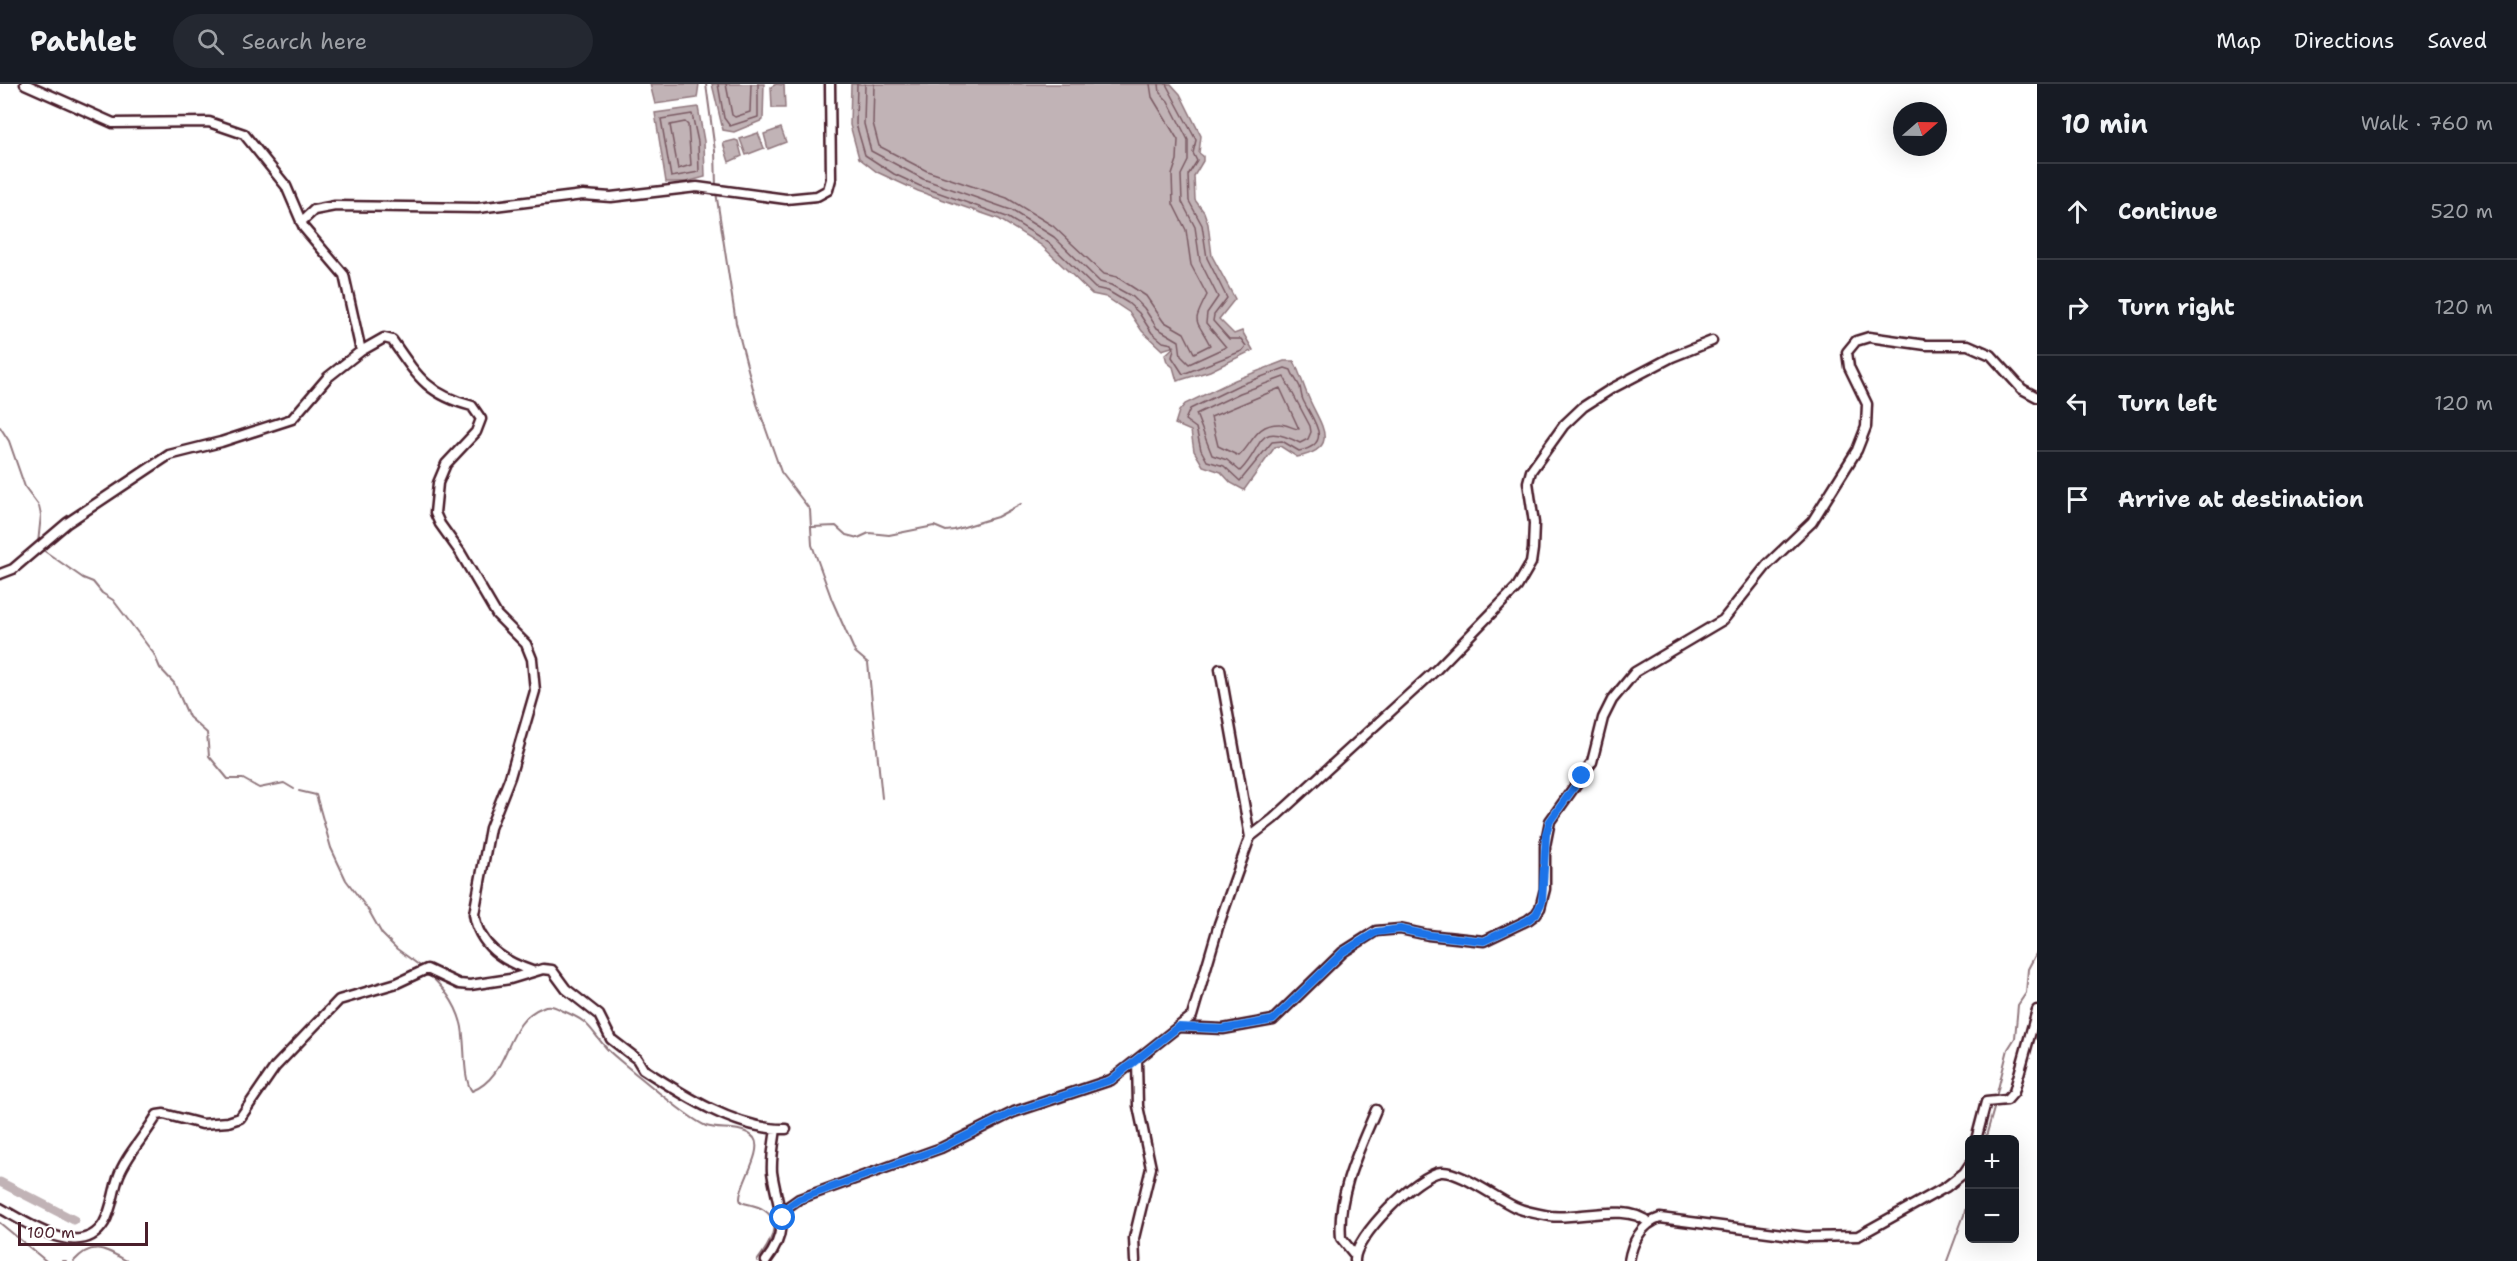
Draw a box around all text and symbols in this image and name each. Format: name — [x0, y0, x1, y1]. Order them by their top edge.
search box — [173, 14, 593, 68]
text: Pathlet — [30, 22, 137, 60]
icon: search — [194, 25, 227, 58]
text: Search here — [242, 27, 367, 56]
text: Map — [2216, 27, 2261, 55]
text: Directions — [2294, 27, 2394, 55]
text: Saved — [2427, 27, 2487, 55]
north arrow — [1893, 102, 1947, 156]
text: 10 min — [2061, 106, 2148, 141]
text: Walk · 760 m — [2361, 110, 2493, 136]
icon: ahead — [2061, 195, 2094, 228]
text: Continue — [2118, 197, 2218, 226]
text: 520 m — [2430, 198, 2493, 224]
icon: right — [2061, 291, 2094, 324]
text: Turn right — [2118, 293, 2235, 322]
text: 120 m — [2434, 294, 2493, 320]
icon: left — [2061, 387, 2094, 420]
text: Turn left — [2118, 389, 2217, 418]
text: 120 m — [2434, 390, 2493, 416]
icon: arrive — [2061, 483, 2094, 516]
text: Arrive at destination — [2118, 485, 2364, 514]
route end — [1568, 762, 1594, 788]
map controls — [1965, 1135, 2019, 1243]
button: + — [1965, 1135, 2019, 1189]
button: − — [1965, 1189, 2019, 1243]
route start — [769, 1204, 795, 1230]
scale bar — [18, 1219, 148, 1246]
text: 100 m — [27, 1222, 75, 1243]

